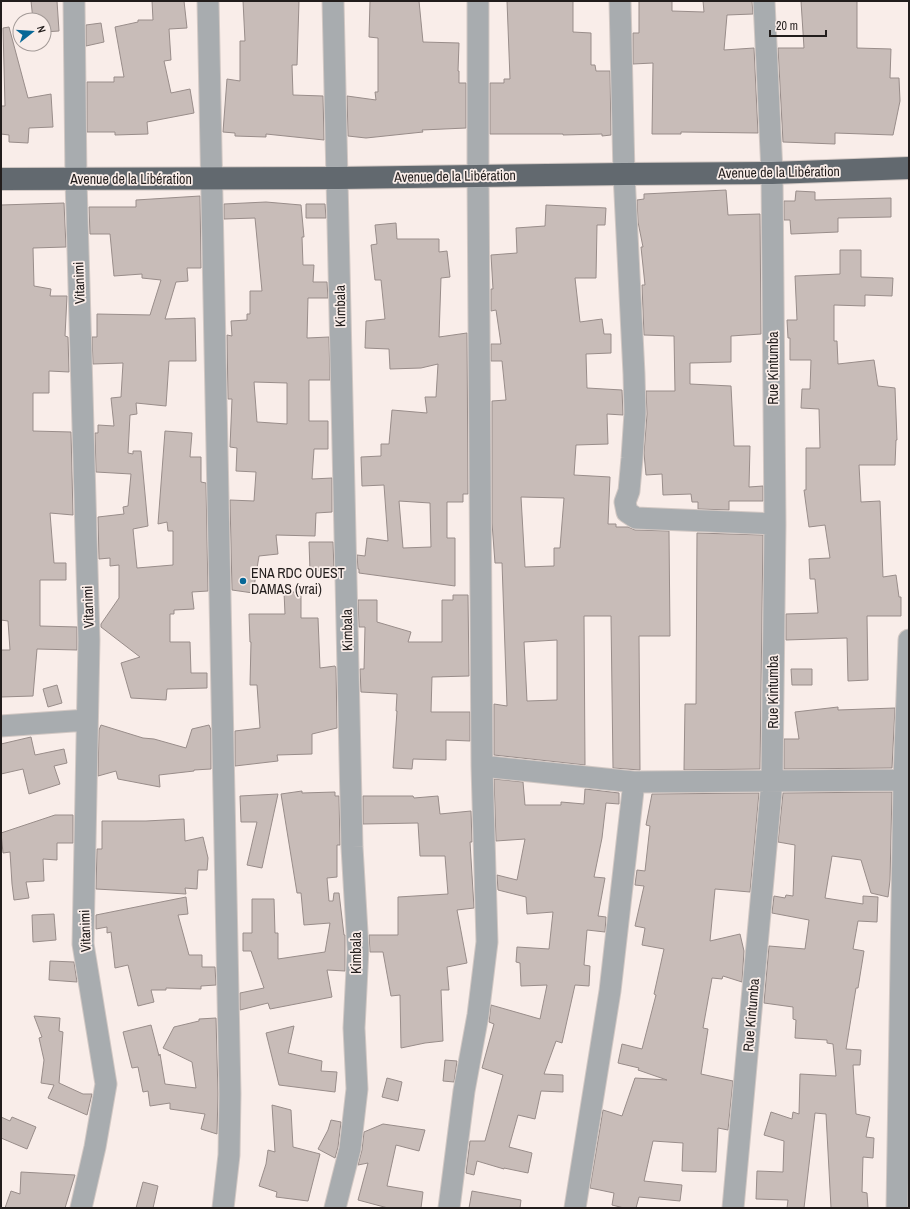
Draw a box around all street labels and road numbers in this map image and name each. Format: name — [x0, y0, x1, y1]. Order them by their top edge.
street label: Avenue de la Libération — [717, 162, 840, 182]
street label: Avenue de la Libération — [393, 166, 516, 186]
street label: Avenue de la Libération — [69, 170, 192, 188]
street label: Vitanimi — [69, 261, 89, 305]
street label: Kimbala — [331, 284, 349, 327]
street label: Rue Kintumba — [764, 331, 782, 405]
street label: Vitanimi — [78, 585, 98, 629]
street label: Kimbala — [338, 608, 356, 651]
street label: Rue Kintumba — [764, 655, 782, 729]
street label: Vitanimi — [75, 909, 95, 953]
street label: Kimbala — [347, 931, 365, 974]
street label: Rue Kintumba — [739, 977, 763, 1052]

